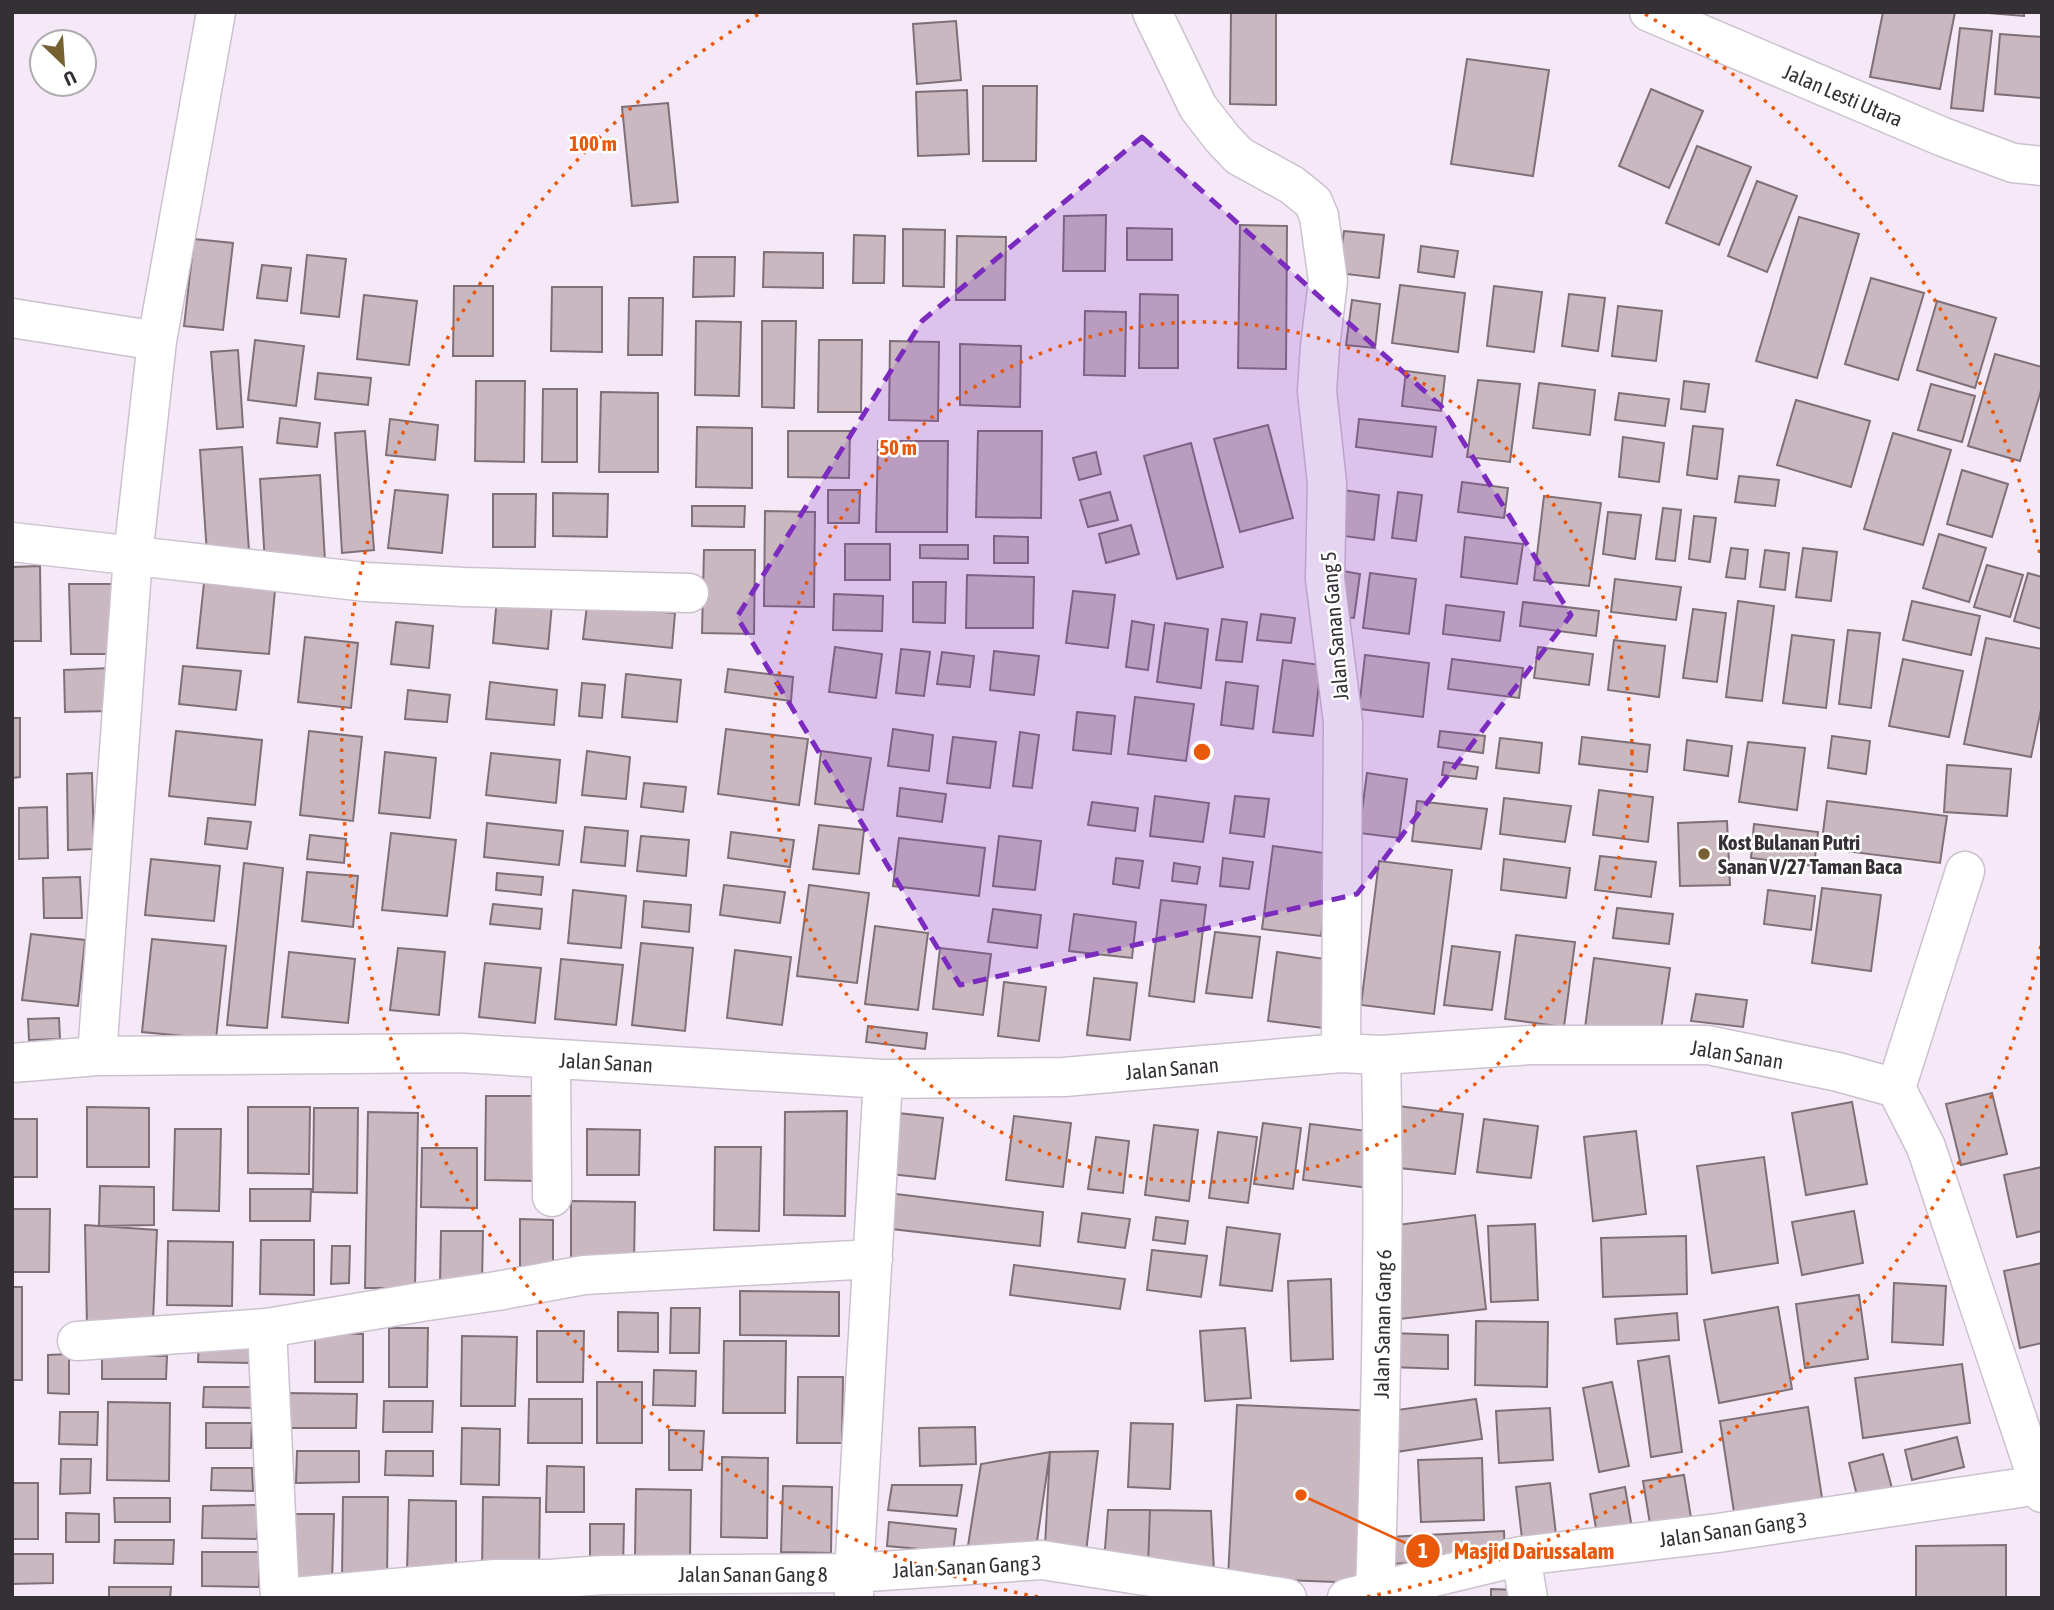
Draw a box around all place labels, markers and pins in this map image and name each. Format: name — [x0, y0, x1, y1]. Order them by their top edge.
centre of rings — [1190, 740, 1214, 764]
place label: Kost Bulanan Putri Sanan V/27 Taman Baca — [1718, 830, 1903, 878]
marker: Kost Bulanan Putri Sanan V/27 Taman Baca — [1696, 846, 1712, 862]
callout: Masjid Darussalam — [1405, 1529, 1629, 1573]

